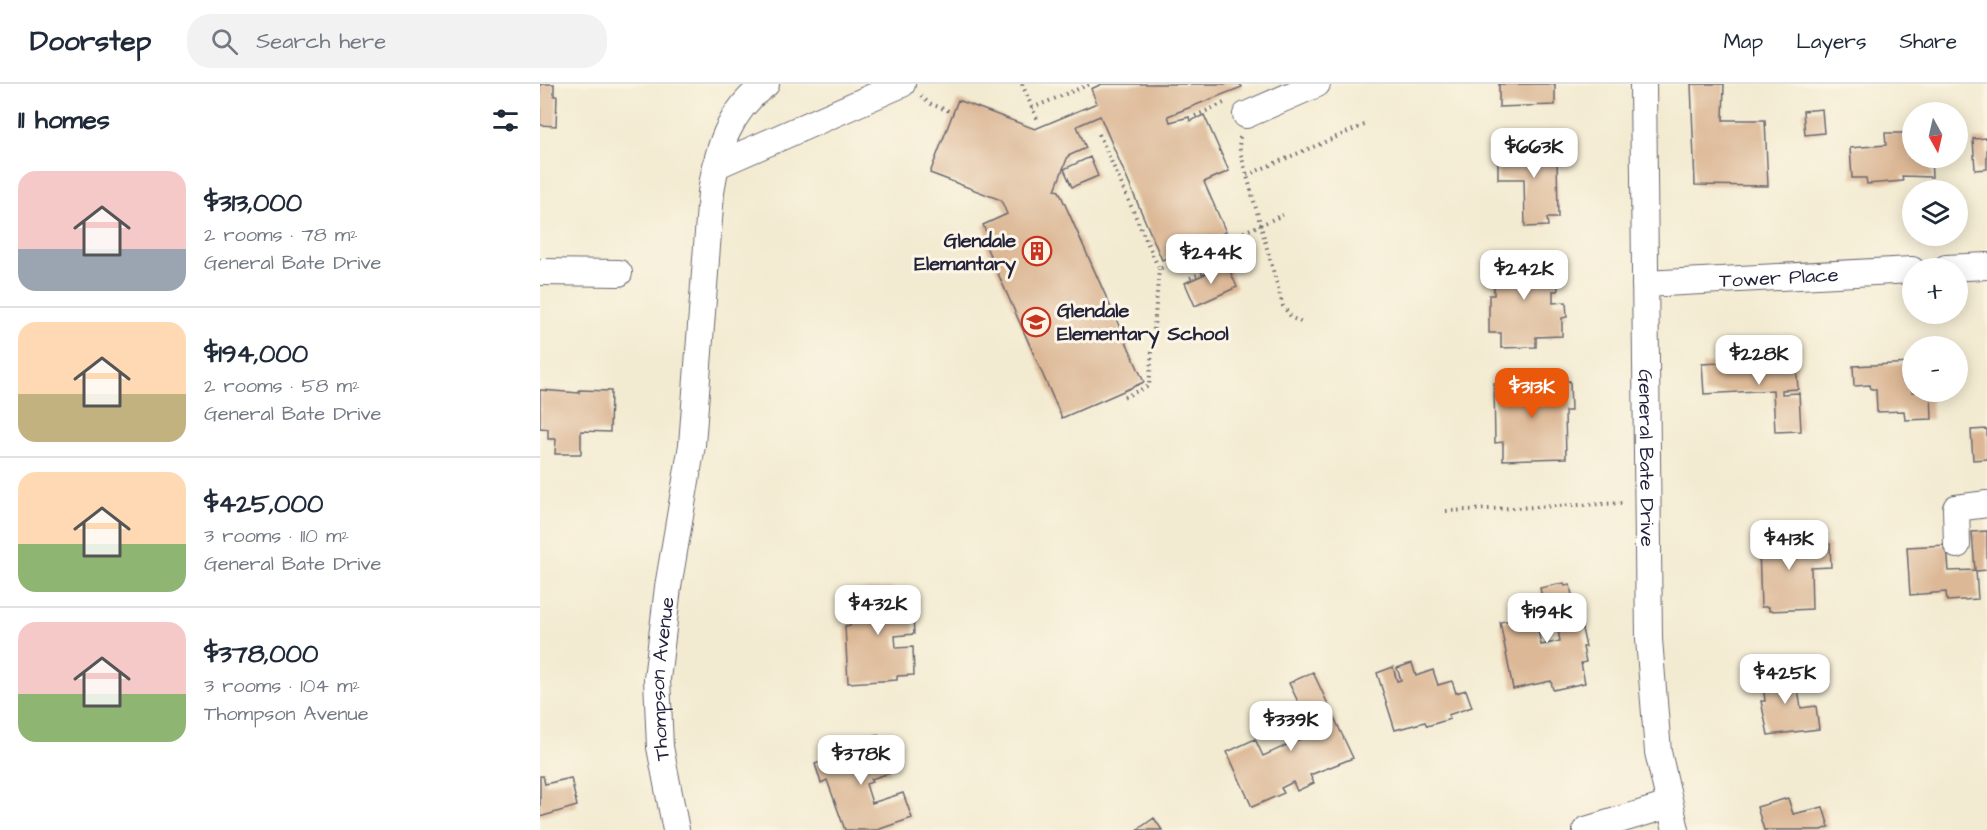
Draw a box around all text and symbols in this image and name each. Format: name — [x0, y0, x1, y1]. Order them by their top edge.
search box — [187, 14, 607, 68]
text: Doorstep — [30, 22, 151, 61]
icon: search — [208, 25, 241, 58]
text: Search here — [256, 26, 386, 57]
text: Map — [1723, 27, 1763, 56]
text: Layers — [1796, 27, 1866, 56]
text: Share — [1899, 27, 1957, 56]
text: 11 homes — [18, 102, 110, 138]
north arrow — [1902, 102, 1968, 168]
map controls — [1902, 102, 1968, 402]
icon: filters — [489, 104, 522, 137]
pin: $663K — [1492, 128, 1576, 179]
text: $663K — [1505, 133, 1563, 161]
button: layers — [1902, 180, 1968, 246]
text: $313,000 — [204, 185, 302, 221]
icon: home — [66, 195, 138, 267]
text: 2 rooms · 78 m² — [204, 221, 358, 249]
place label: Glendale Elemantary — [914, 227, 1016, 279]
pin: $244K — [1169, 234, 1253, 285]
building icon: Glendale Elemantary — [1021, 235, 1053, 267]
text: $244K — [1180, 239, 1242, 267]
text: General Bate Drive — [204, 249, 381, 277]
pin: $242K — [1482, 250, 1566, 301]
text: $242K — [1494, 255, 1554, 283]
button: + — [1902, 258, 1968, 324]
street label: Tower Place — [1719, 261, 1839, 295]
place label: Glendale Elementary School — [1057, 297, 1229, 349]
school or university icon: Glendale Elementary School — [1020, 306, 1052, 338]
pin: $228K — [1717, 335, 1801, 386]
text: $194,000 — [204, 336, 308, 372]
button: − — [1902, 336, 1968, 402]
text: $228K — [1729, 340, 1789, 368]
icon: home — [66, 346, 138, 418]
pin: $313K — [1490, 368, 1574, 419]
street label: General Bate Drive — [1631, 369, 1661, 547]
text: 2 rooms · 58 m² — [204, 372, 360, 400]
text: $313K — [1509, 373, 1555, 401]
text: General Bate Drive — [204, 400, 381, 428]
text: $425,000 — [204, 486, 323, 522]
icon: home — [66, 496, 138, 568]
pin: $413K — [1747, 520, 1831, 571]
text: 3 rooms · 110 m² — [204, 522, 349, 550]
text: $413K — [1764, 525, 1814, 553]
text: General Bate Drive — [204, 550, 381, 578]
pin: $432K — [836, 585, 920, 636]
text: $432K — [849, 590, 907, 618]
pin: $194K — [1505, 593, 1589, 644]
street label: Thompson Avenue — [644, 595, 682, 763]
text: $194K — [1522, 598, 1572, 626]
text: $378,000 — [204, 636, 318, 672]
icon: home — [66, 646, 138, 718]
pin: $425K — [1743, 654, 1827, 705]
text: $425K — [1754, 659, 1816, 687]
text: 3 rooms · 104 m² — [204, 672, 360, 700]
text: Thompson Avenue — [204, 700, 369, 728]
pin: $339K — [1249, 701, 1333, 752]
text: $339K — [1264, 706, 1318, 734]
pin: $378K — [819, 735, 903, 786]
text: $378K — [832, 740, 890, 768]

